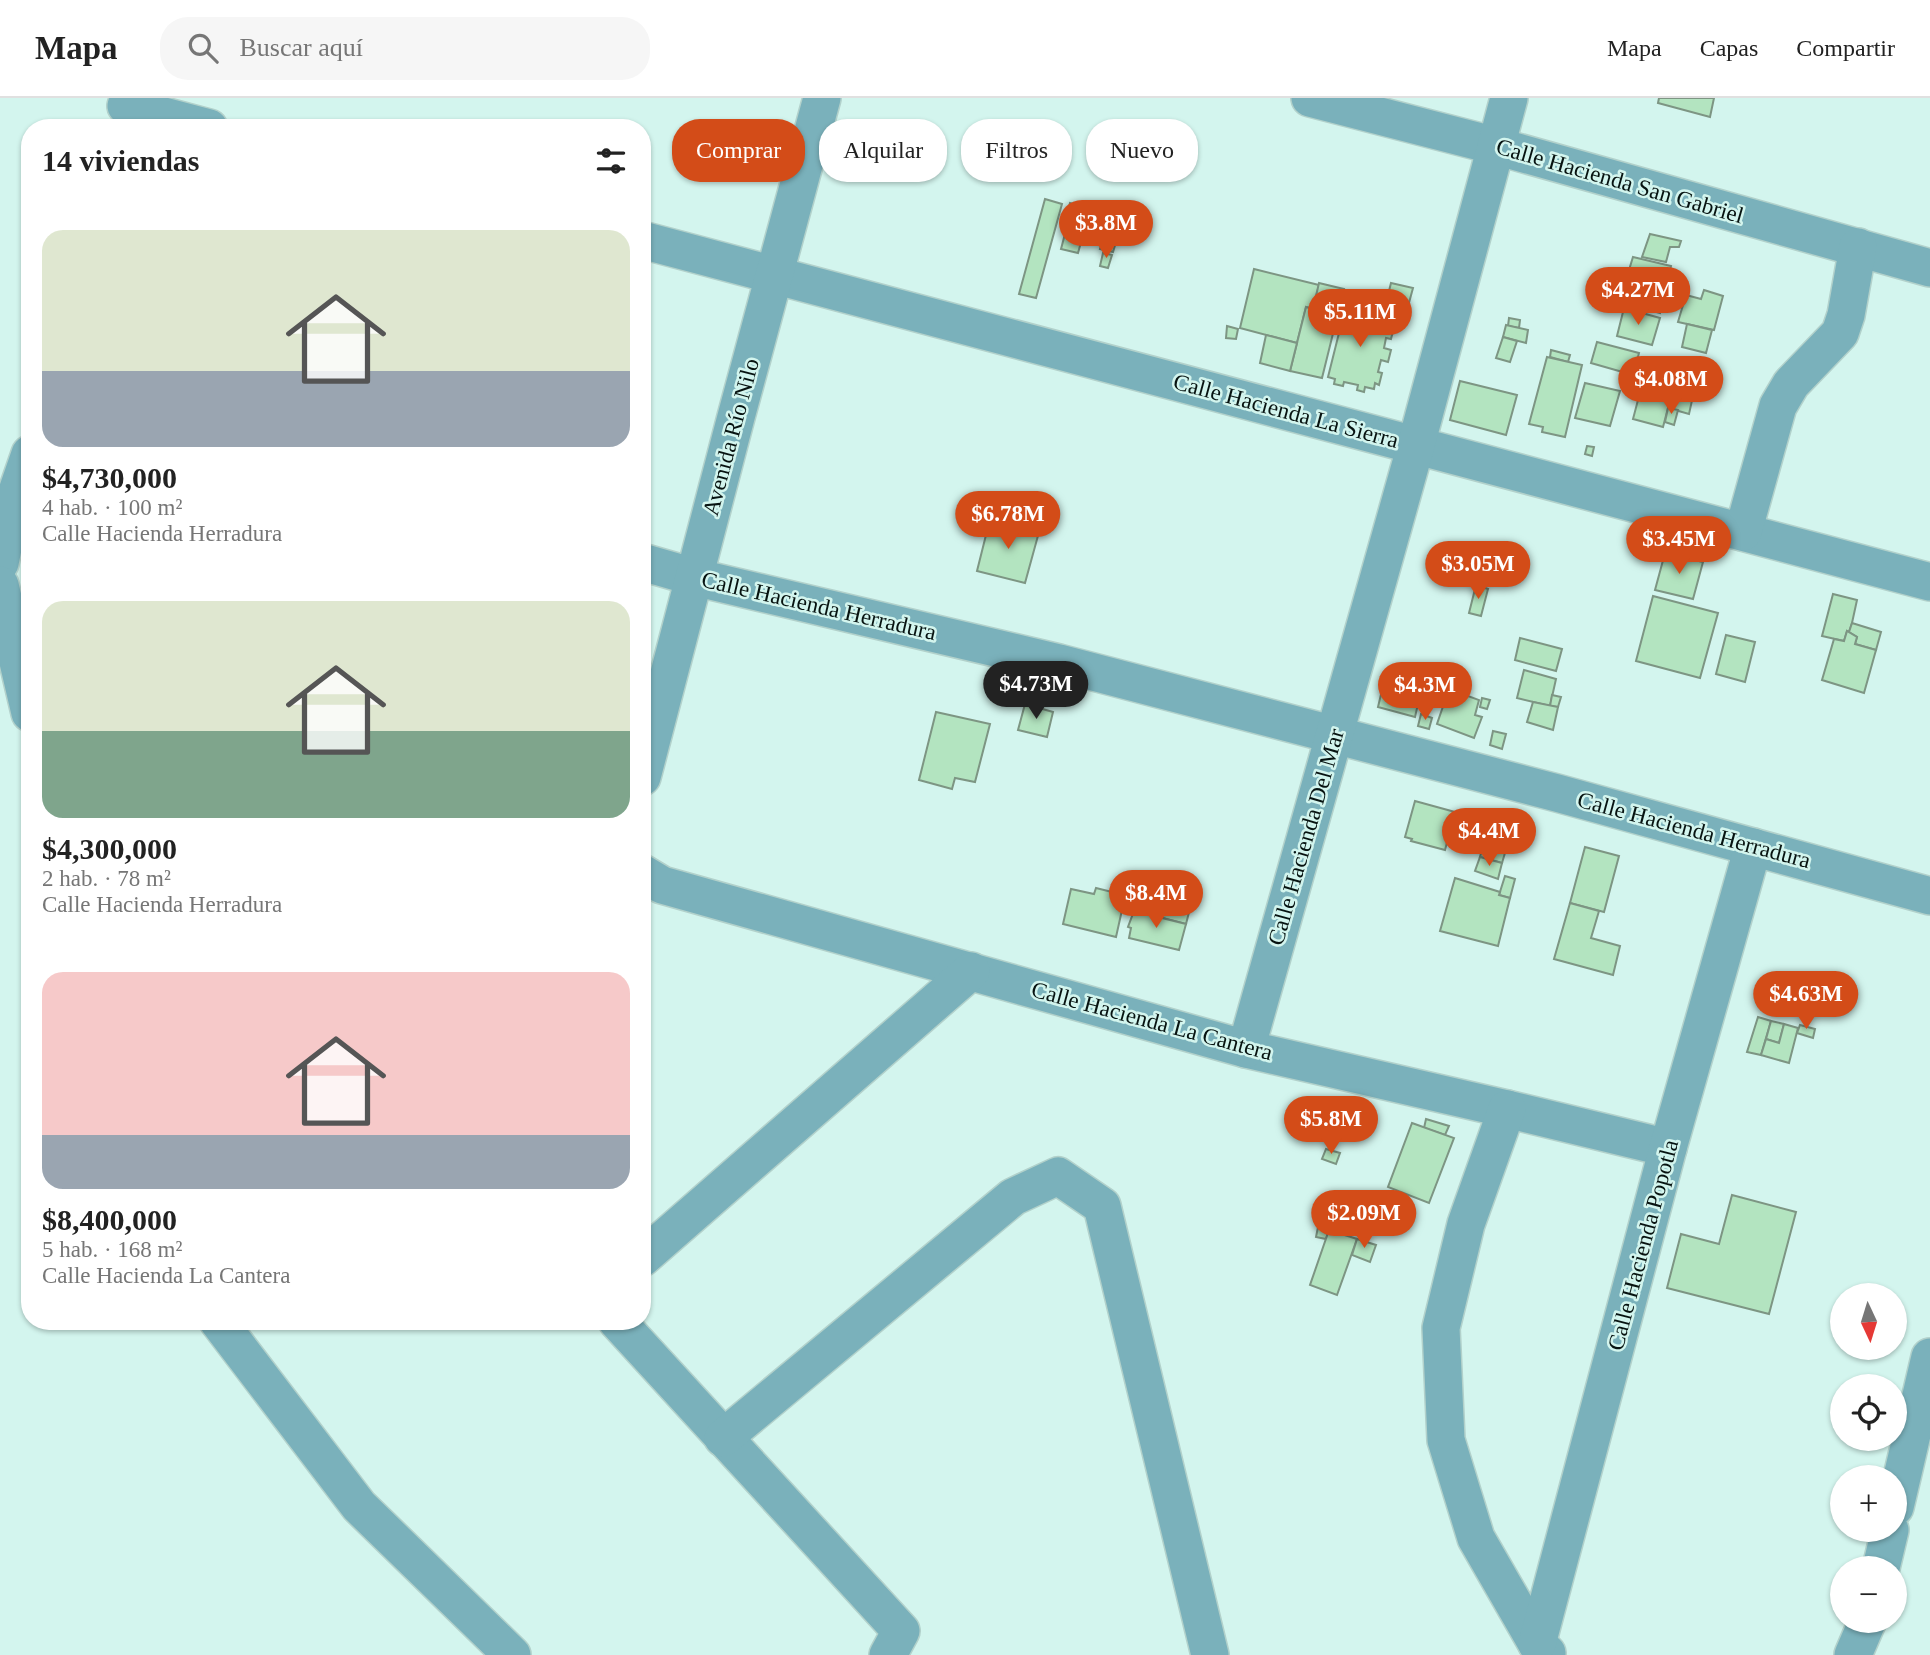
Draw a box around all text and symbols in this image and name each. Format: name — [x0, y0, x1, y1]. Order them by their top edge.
search box — [160, 17, 650, 80]
icon: search — [184, 29, 222, 67]
text: Mapa — [35, 30, 118, 66]
text: Buscar aquí — [240, 33, 363, 62]
text: Mapa — [1607, 35, 1662, 61]
text: Capas — [1700, 35, 1758, 61]
text: Compartir — [1796, 35, 1895, 61]
chip: Comprar — [672, 119, 805, 182]
chip: Alquilar — [819, 119, 947, 182]
chip: Filtros — [961, 119, 1072, 182]
chip: Nuevo — [1086, 119, 1198, 182]
street label: Calle Hacienda San Gabriel — [1493, 134, 1747, 228]
icon: filters — [592, 142, 630, 180]
text: 14 viviendas — [42, 144, 200, 177]
pin: $3.8M — [1057, 200, 1155, 260]
text: $3.8M — [1075, 210, 1137, 235]
pin: $4.27M — [1581, 268, 1695, 327]
icon: home — [273, 276, 399, 402]
text: $4.27M — [1601, 277, 1675, 302]
pin: $5.11M — [1303, 289, 1417, 349]
text: $5.11M — [1324, 299, 1396, 324]
street label: Avenida Río Nilo — [698, 356, 764, 518]
pin: $4.08M — [1614, 356, 1728, 416]
text: $4.08M — [1634, 366, 1708, 391]
street label: Calle Hacienda La Sierra — [1171, 369, 1401, 453]
text: $4,730,000 — [42, 461, 177, 494]
pin: $6.78M — [951, 491, 1065, 551]
text: 4 hab. · 100 m² — [42, 495, 182, 520]
text: $6.78M — [971, 501, 1045, 526]
pin: $3.45M — [1622, 517, 1736, 576]
text: Calle Hacienda Herradura — [42, 521, 282, 546]
text: $3.45M — [1642, 526, 1716, 551]
pin: $3.05M — [1421, 542, 1535, 601]
text: $3.05M — [1441, 551, 1515, 576]
street label: Calle Hacienda Herradura — [699, 567, 939, 645]
icon: home — [273, 647, 399, 773]
pin: $4.73M — [979, 662, 1093, 721]
pin: $4.3M — [1376, 662, 1474, 722]
text: $4.73M — [999, 671, 1073, 696]
text: $4.3M — [1394, 672, 1456, 697]
street label: Calle Hacienda Del Mar — [1263, 725, 1349, 948]
street label: Calle Hacienda Herradura — [1575, 787, 1813, 873]
pin: $4.4M — [1440, 808, 1538, 868]
text: $4.4M — [1458, 818, 1520, 843]
text: $4,300,000 — [42, 832, 177, 865]
text: 2 hab. · 78 m² — [42, 866, 171, 891]
pin: $8.4M — [1107, 870, 1205, 930]
text: $8.4M — [1125, 880, 1187, 905]
text: Calle Hacienda Herradura — [42, 892, 282, 917]
pin: $4.63M — [1749, 972, 1863, 1031]
street label: Calle Hacienda La Cantera — [1029, 977, 1275, 1065]
text: $4.63M — [1769, 981, 1843, 1006]
icon: home — [273, 1018, 399, 1144]
pin: $5.8M — [1282, 1096, 1380, 1156]
text: $5.8M — [1300, 1106, 1362, 1131]
street label: Calle Hacienda Popotla — [1603, 1137, 1683, 1353]
pin: $2.09M — [1307, 1190, 1421, 1250]
text: $2.09M — [1327, 1200, 1401, 1225]
text: $8,400,000 — [42, 1203, 177, 1236]
text: 5 hab. · 168 m² — [42, 1237, 182, 1262]
text: Calle Hacienda La Cantera — [42, 1263, 290, 1288]
north arrow — [1830, 1283, 1908, 1360]
map controls — [1830, 1283, 1907, 1633]
button: locate — [1830, 1374, 1907, 1451]
button: + — [1830, 1465, 1907, 1542]
button: − — [1830, 1556, 1907, 1633]

